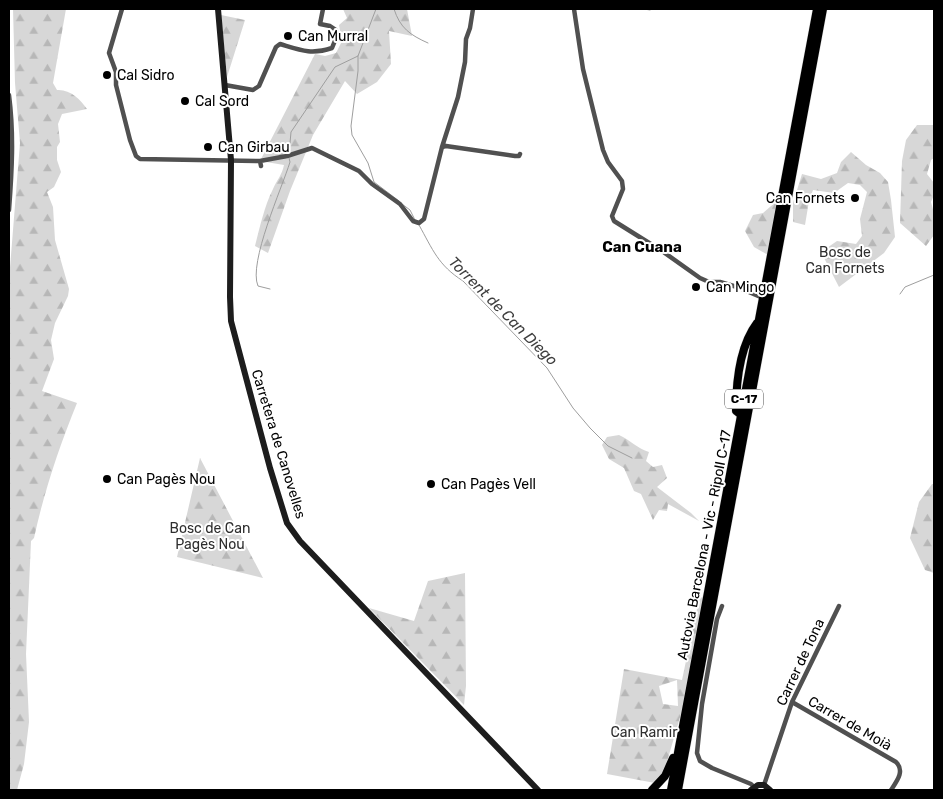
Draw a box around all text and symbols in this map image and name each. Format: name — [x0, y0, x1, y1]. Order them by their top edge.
place label: Can Murral — [298, 28, 368, 45]
marker: Can Murral — [282, 30, 294, 42]
place label: Cal Sidro — [117, 67, 175, 84]
marker: Cal Sidro — [101, 69, 113, 81]
place label: Cal Sord — [195, 93, 249, 110]
marker: Cal Sord — [179, 95, 191, 107]
place label: Can Girbau — [218, 139, 290, 156]
marker: Can Girbau — [202, 141, 214, 153]
place label: Can Fornets — [766, 190, 845, 207]
marker: Can Fornets — [849, 192, 861, 204]
district label: Can Cuana — [602, 238, 682, 256]
park label: Bosc de Can Fornets — [805, 244, 885, 277]
water label: Torrent de Can Diego — [445, 253, 561, 369]
place label: Can Mingo — [706, 279, 774, 296]
marker: Can Mingo — [690, 281, 702, 293]
street label: Carretera de Canovelles — [248, 368, 309, 521]
road number: C-17 — [725, 389, 763, 408]
street label: Autovia Barcelona - Vic - Ripoll C-17 — [674, 429, 735, 661]
place label: Can Pagès Nou — [117, 471, 216, 488]
marker: Can Pagès Nou — [101, 473, 113, 485]
place label: Can Pagès Vell — [441, 476, 536, 493]
marker: Can Pagès Vell — [425, 478, 437, 490]
park label: Bosc de Can Pagès Nou — [170, 520, 250, 553]
street label: Carrer de Tona — [773, 616, 828, 708]
street label: Carrer de Moià — [805, 693, 895, 754]
park label: Can Ramir — [610, 724, 678, 741]

